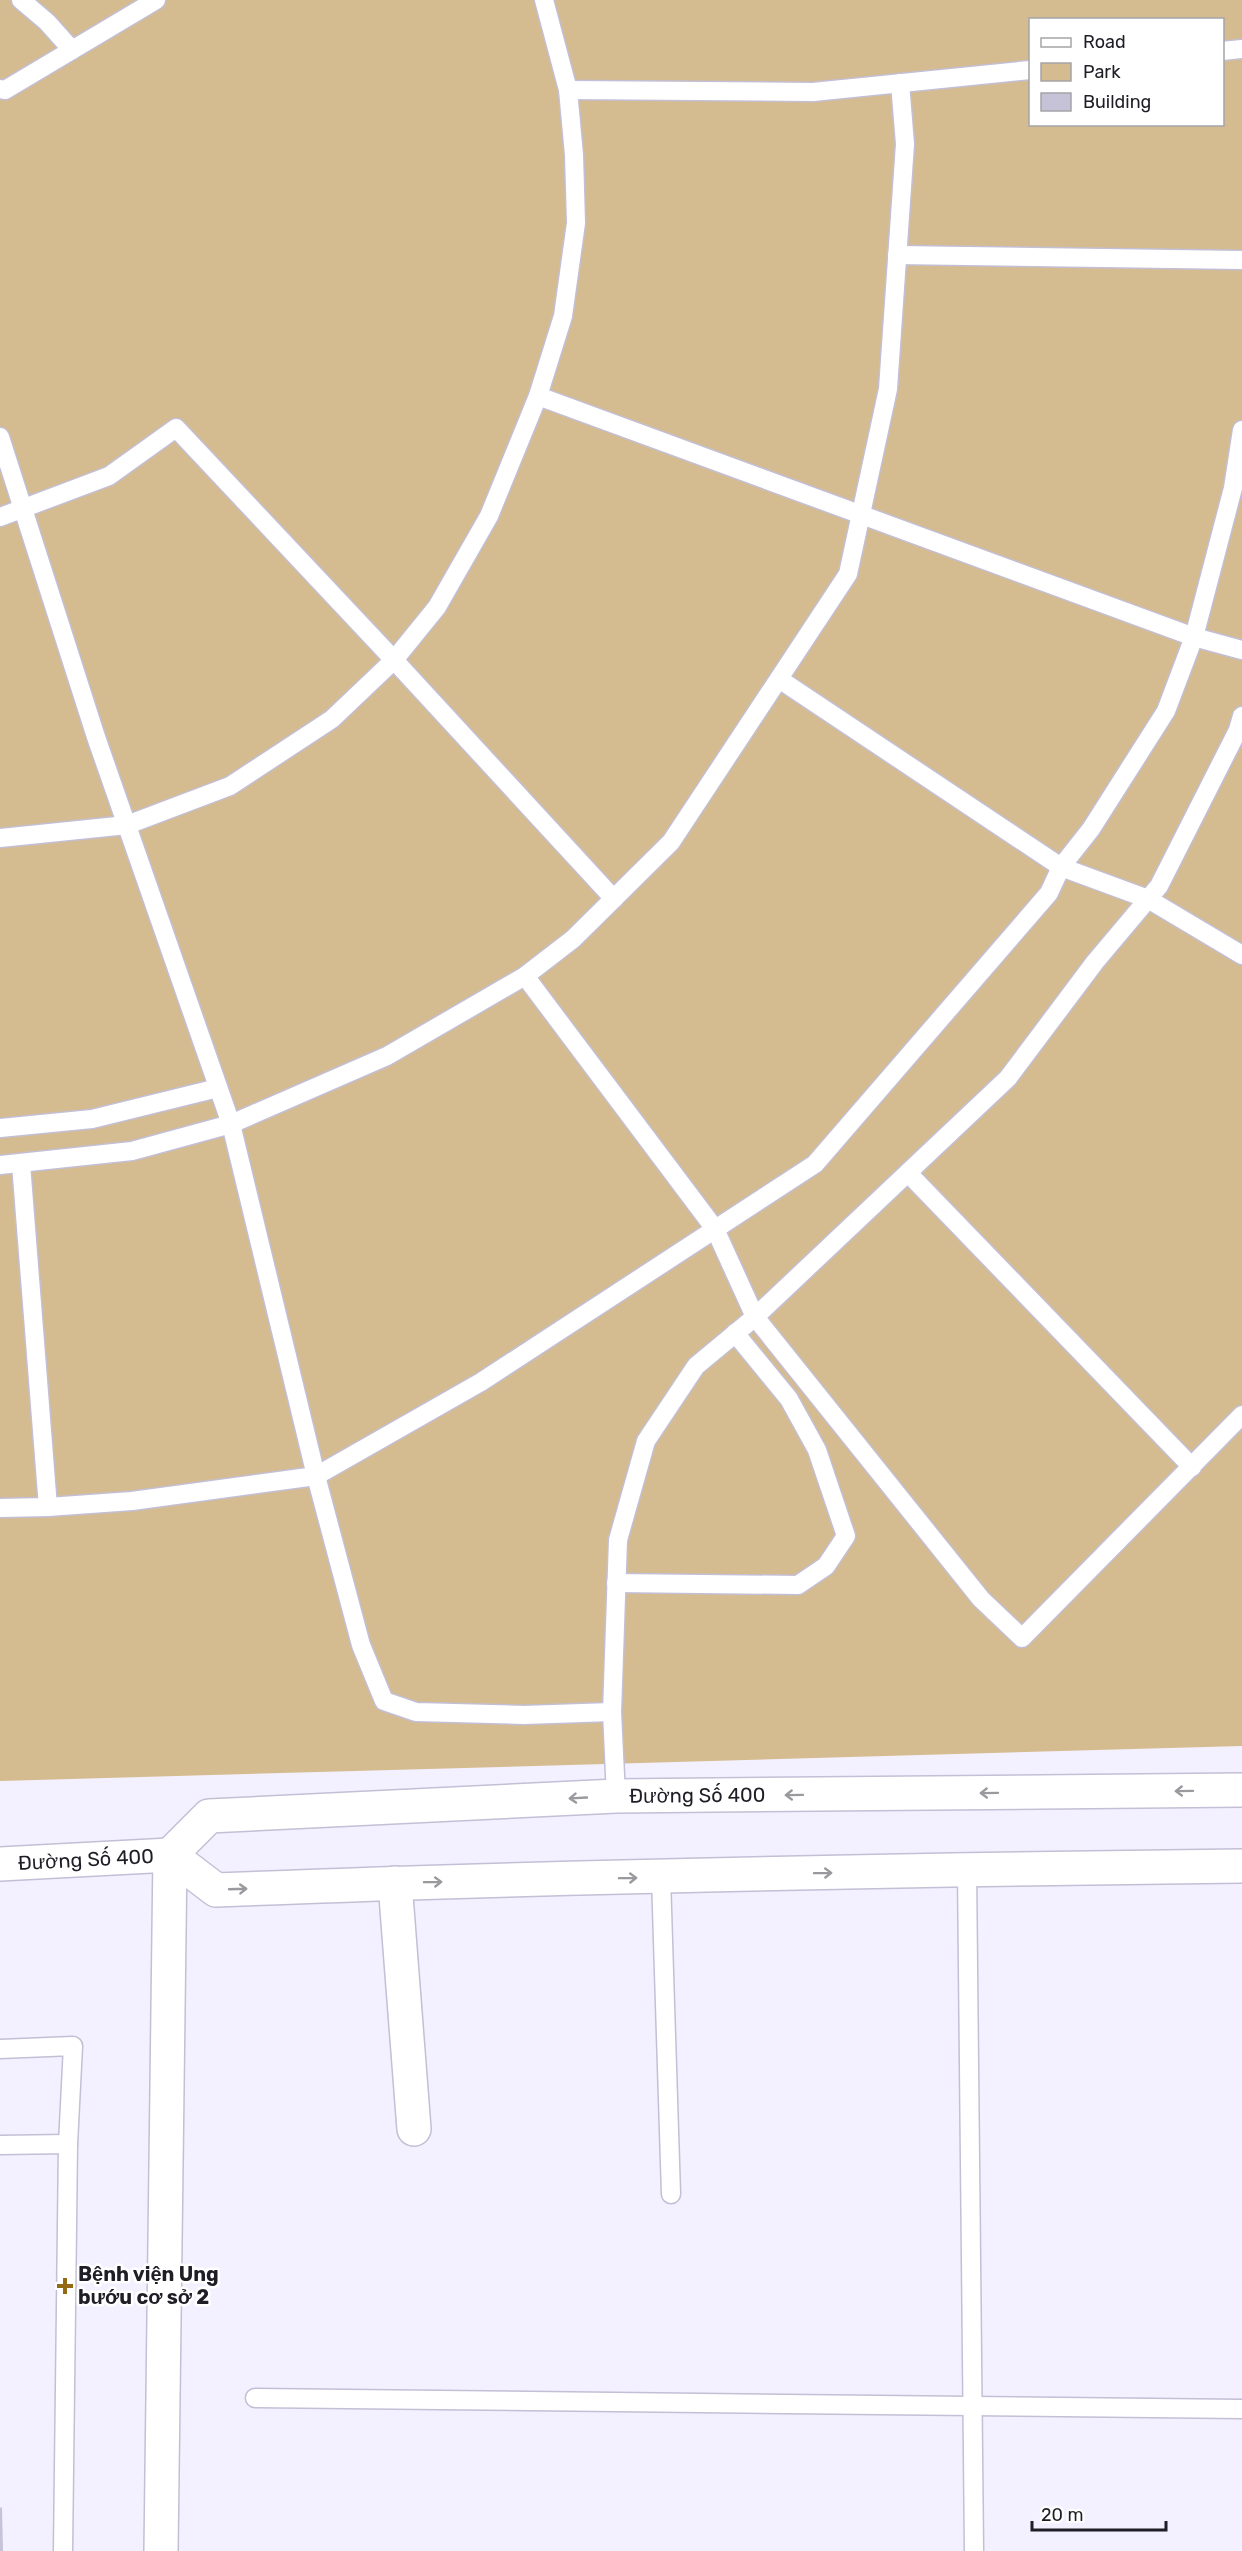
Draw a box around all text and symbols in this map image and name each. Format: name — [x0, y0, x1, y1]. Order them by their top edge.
legend — [1029, 18, 1224, 126]
text: Road — [1083, 31, 1126, 53]
text: Park — [1083, 61, 1121, 83]
text: Building — [1083, 91, 1151, 113]
street label: Đường Số 400 — [629, 1783, 766, 1808]
one-way arrow — [1174, 1785, 1194, 1797]
one-way arrow — [979, 1787, 999, 1799]
one-way arrow — [784, 1789, 804, 1801]
one-way arrow — [568, 1793, 588, 1804]
street label: Đường Số 400 — [17, 1844, 154, 1875]
one-way arrow — [812, 1867, 832, 1879]
one-way arrow — [617, 1872, 637, 1883]
one-way arrow — [422, 1876, 442, 1888]
one-way arrow — [227, 1884, 247, 1895]
place label: Bệnh viện Ung bướu cơ sở 2 — [78, 2262, 219, 2309]
marker: Bệnh viện Ung bướu cơ sở 2 — [56, 2277, 74, 2295]
scale bar — [1032, 2494, 1166, 2532]
text: 20 m — [1041, 2504, 1083, 2526]

